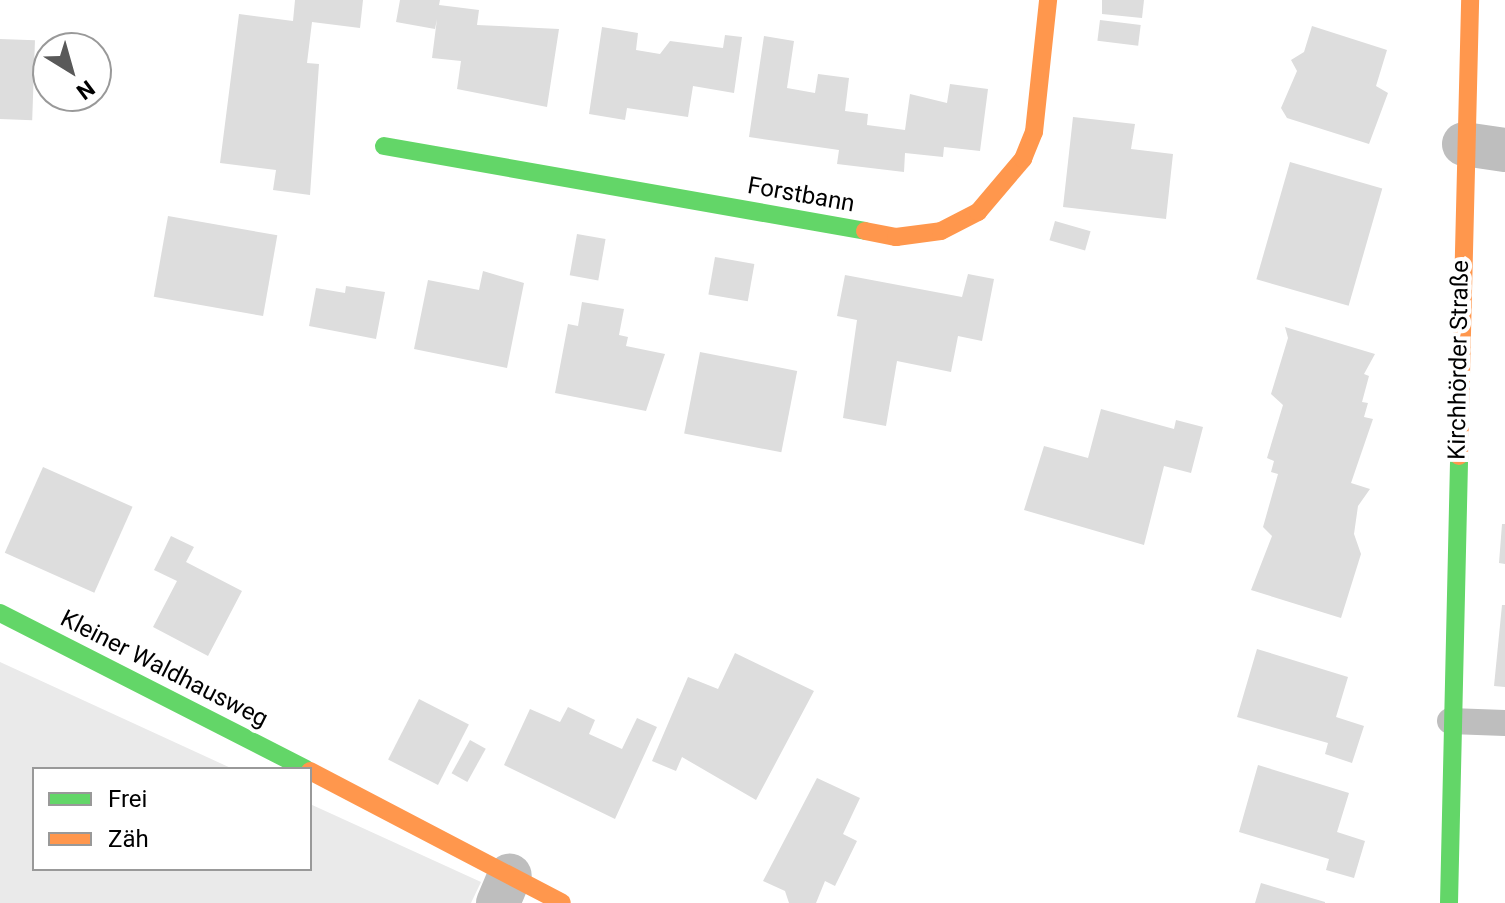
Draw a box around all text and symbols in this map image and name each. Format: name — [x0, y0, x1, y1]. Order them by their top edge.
north arrow — [32, 32, 112, 112]
text: N — [72, 75, 99, 105]
street label: Forstbann — [745, 171, 857, 219]
street label: Kirchhörder Straße — [1443, 260, 1475, 460]
street label: Kleiner Waldhausweg — [55, 604, 273, 734]
legend — [32, 767, 312, 871]
text: Frei — [108, 785, 147, 813]
text: Zäh — [108, 825, 149, 853]

